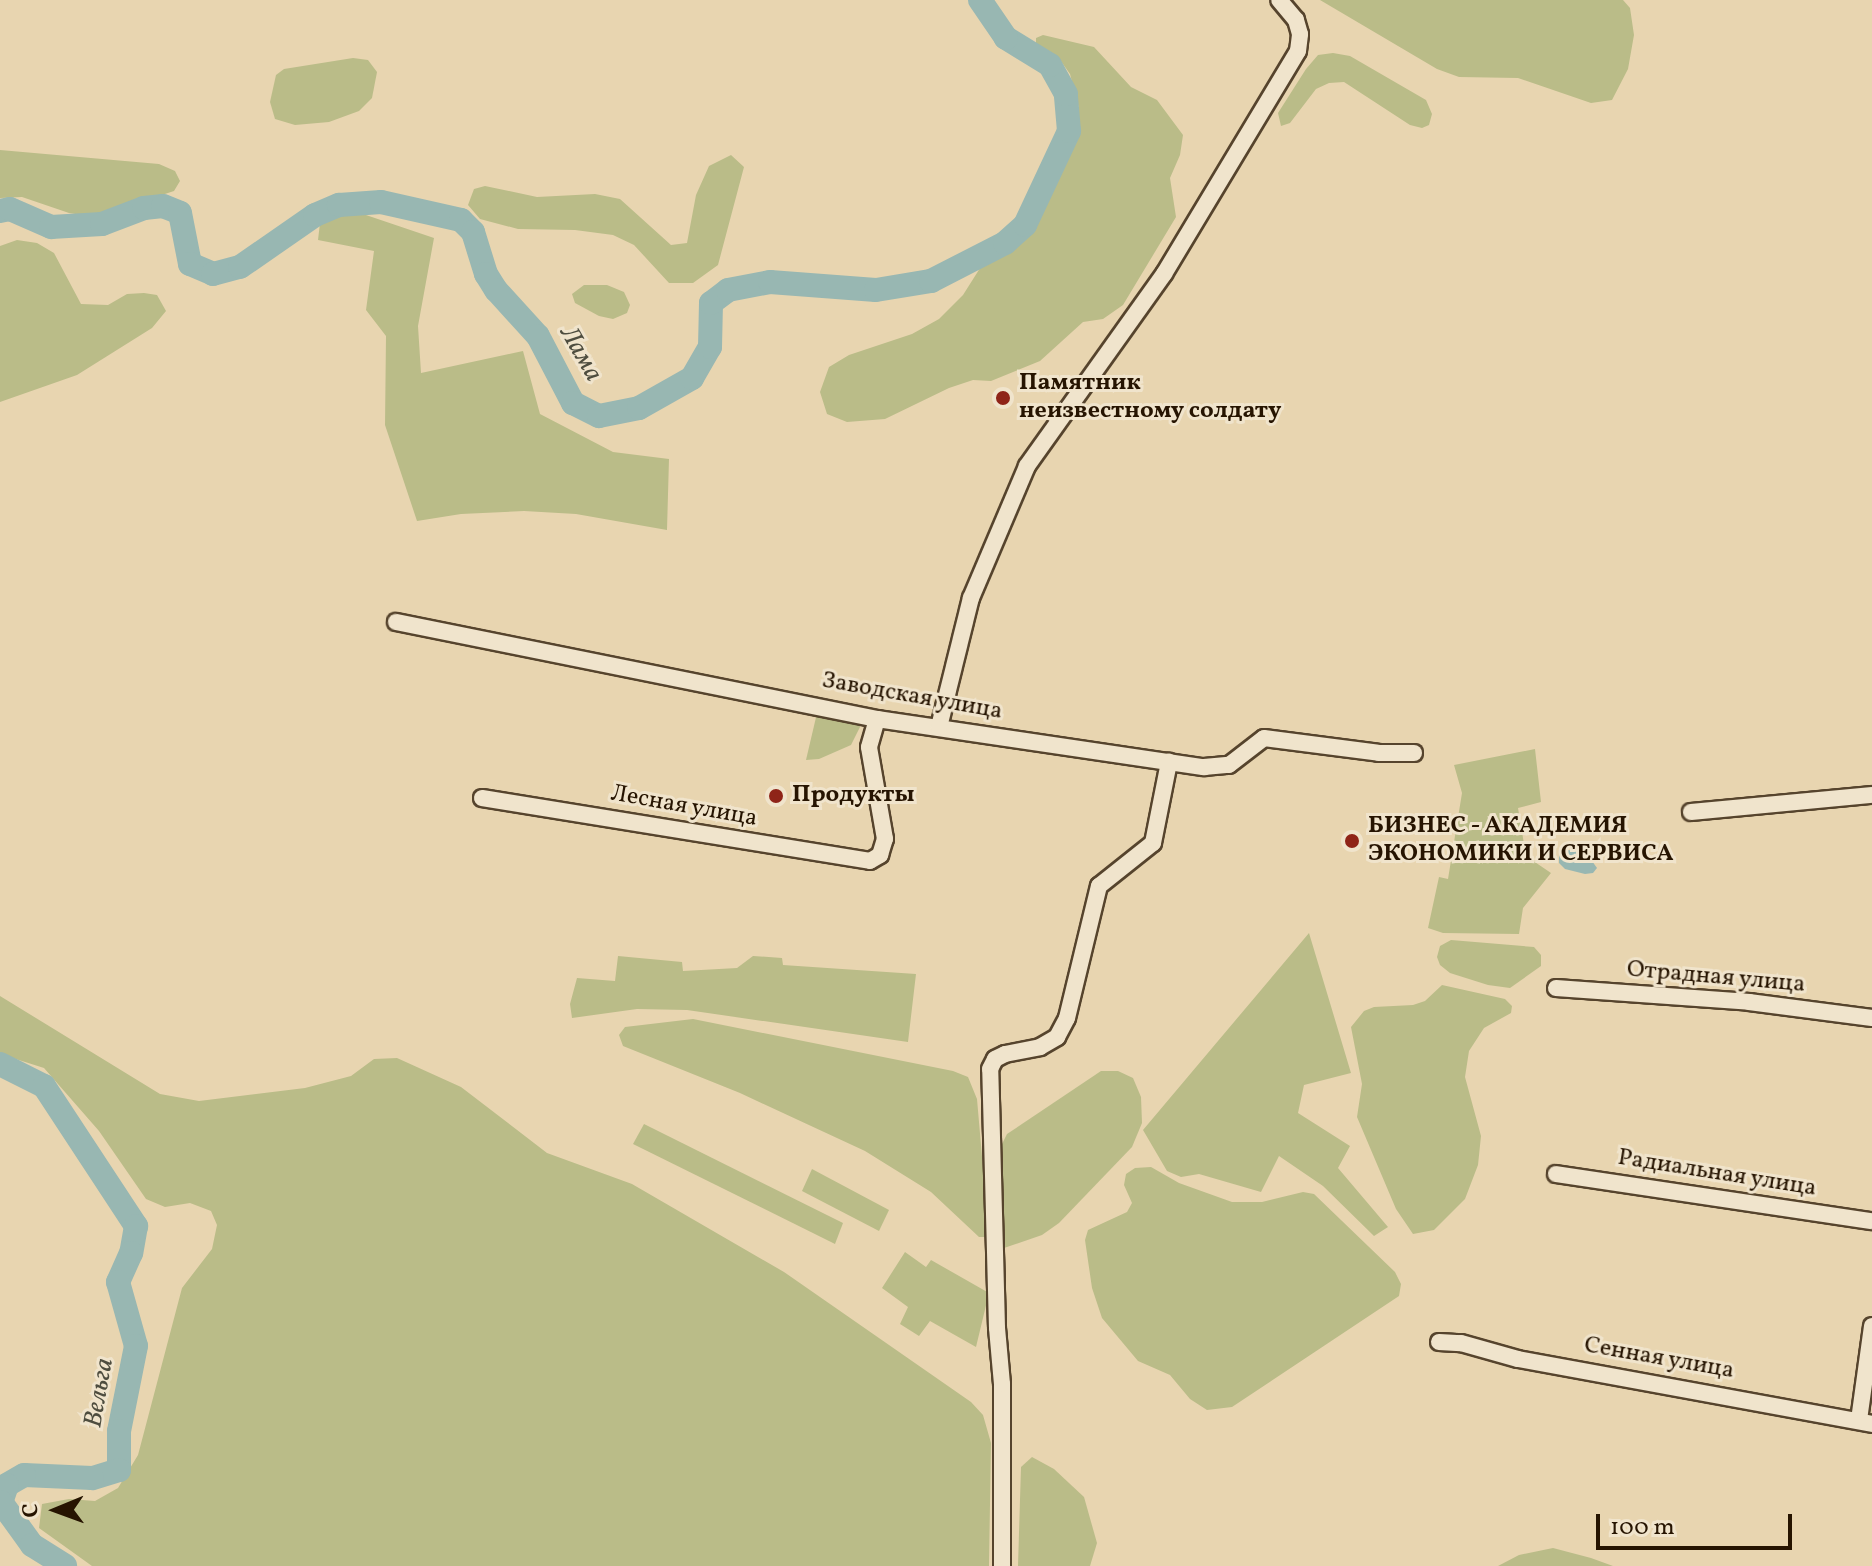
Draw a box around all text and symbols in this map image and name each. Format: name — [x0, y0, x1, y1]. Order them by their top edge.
water label: Лама — [552, 321, 608, 387]
place label: Памятник неизвестному солдату — [1019, 370, 1282, 426]
marker: Памятник неизвестному солдату — [994, 389, 1012, 407]
street label: Заводская улица — [819, 667, 1005, 727]
street label: Лесная улица — [608, 780, 760, 834]
place label: Продукты — [792, 782, 915, 810]
marker: Продукты — [767, 787, 785, 805]
place label: БИЗНЕС - АКАДЕМИЯ ЭКОНОМИКИ И СЕРВИСА — [1368, 813, 1674, 869]
marker: БИЗНЕС - АКАДЕМИЯ ЭКОНОМИКИ И СЕРВИСА — [1343, 832, 1361, 850]
street label: Отрадная улица — [1625, 956, 1807, 1000]
street label: Радиальная улица — [1615, 1144, 1819, 1204]
street label: Сенная улица — [1581, 1332, 1737, 1386]
water label: Вельга — [79, 1356, 121, 1430]
north arrow — [16, 1470, 96, 1550]
scale bar — [1600, 1498, 1796, 1548]
text: С — [16, 1503, 47, 1518]
text: 100 m — [1610, 1511, 1675, 1545]

